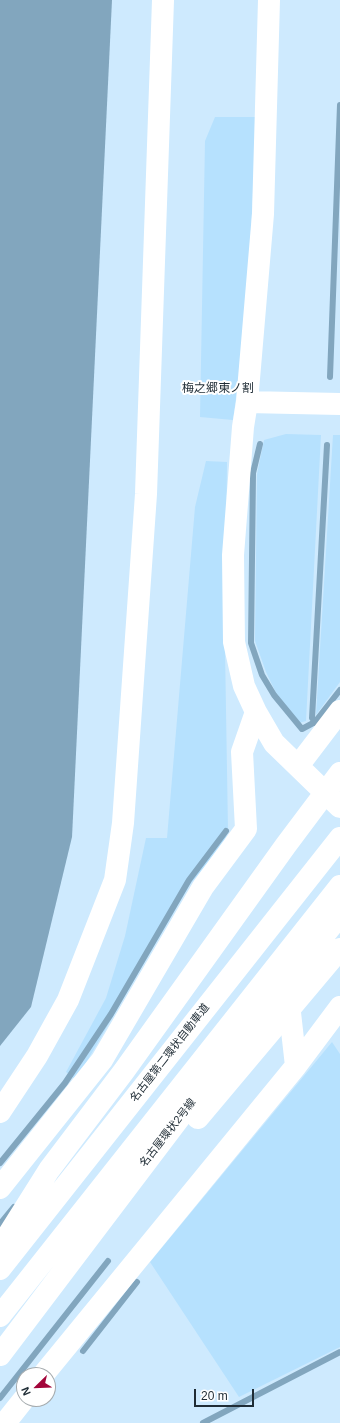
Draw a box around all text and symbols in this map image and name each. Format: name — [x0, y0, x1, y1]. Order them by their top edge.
district label: 梅之郷東ノ割 — [182, 382, 254, 396]
street label: 名古屋第二環状自動車道 — [128, 1001, 212, 1105]
street label: 名古屋環状2号線 — [137, 1096, 199, 1170]
north arrow — [16, 1367, 56, 1407]
scale bar — [196, 1381, 256, 1407]
text: N — [19, 1385, 33, 1397]
text: 20 m — [201, 1389, 228, 1403]

